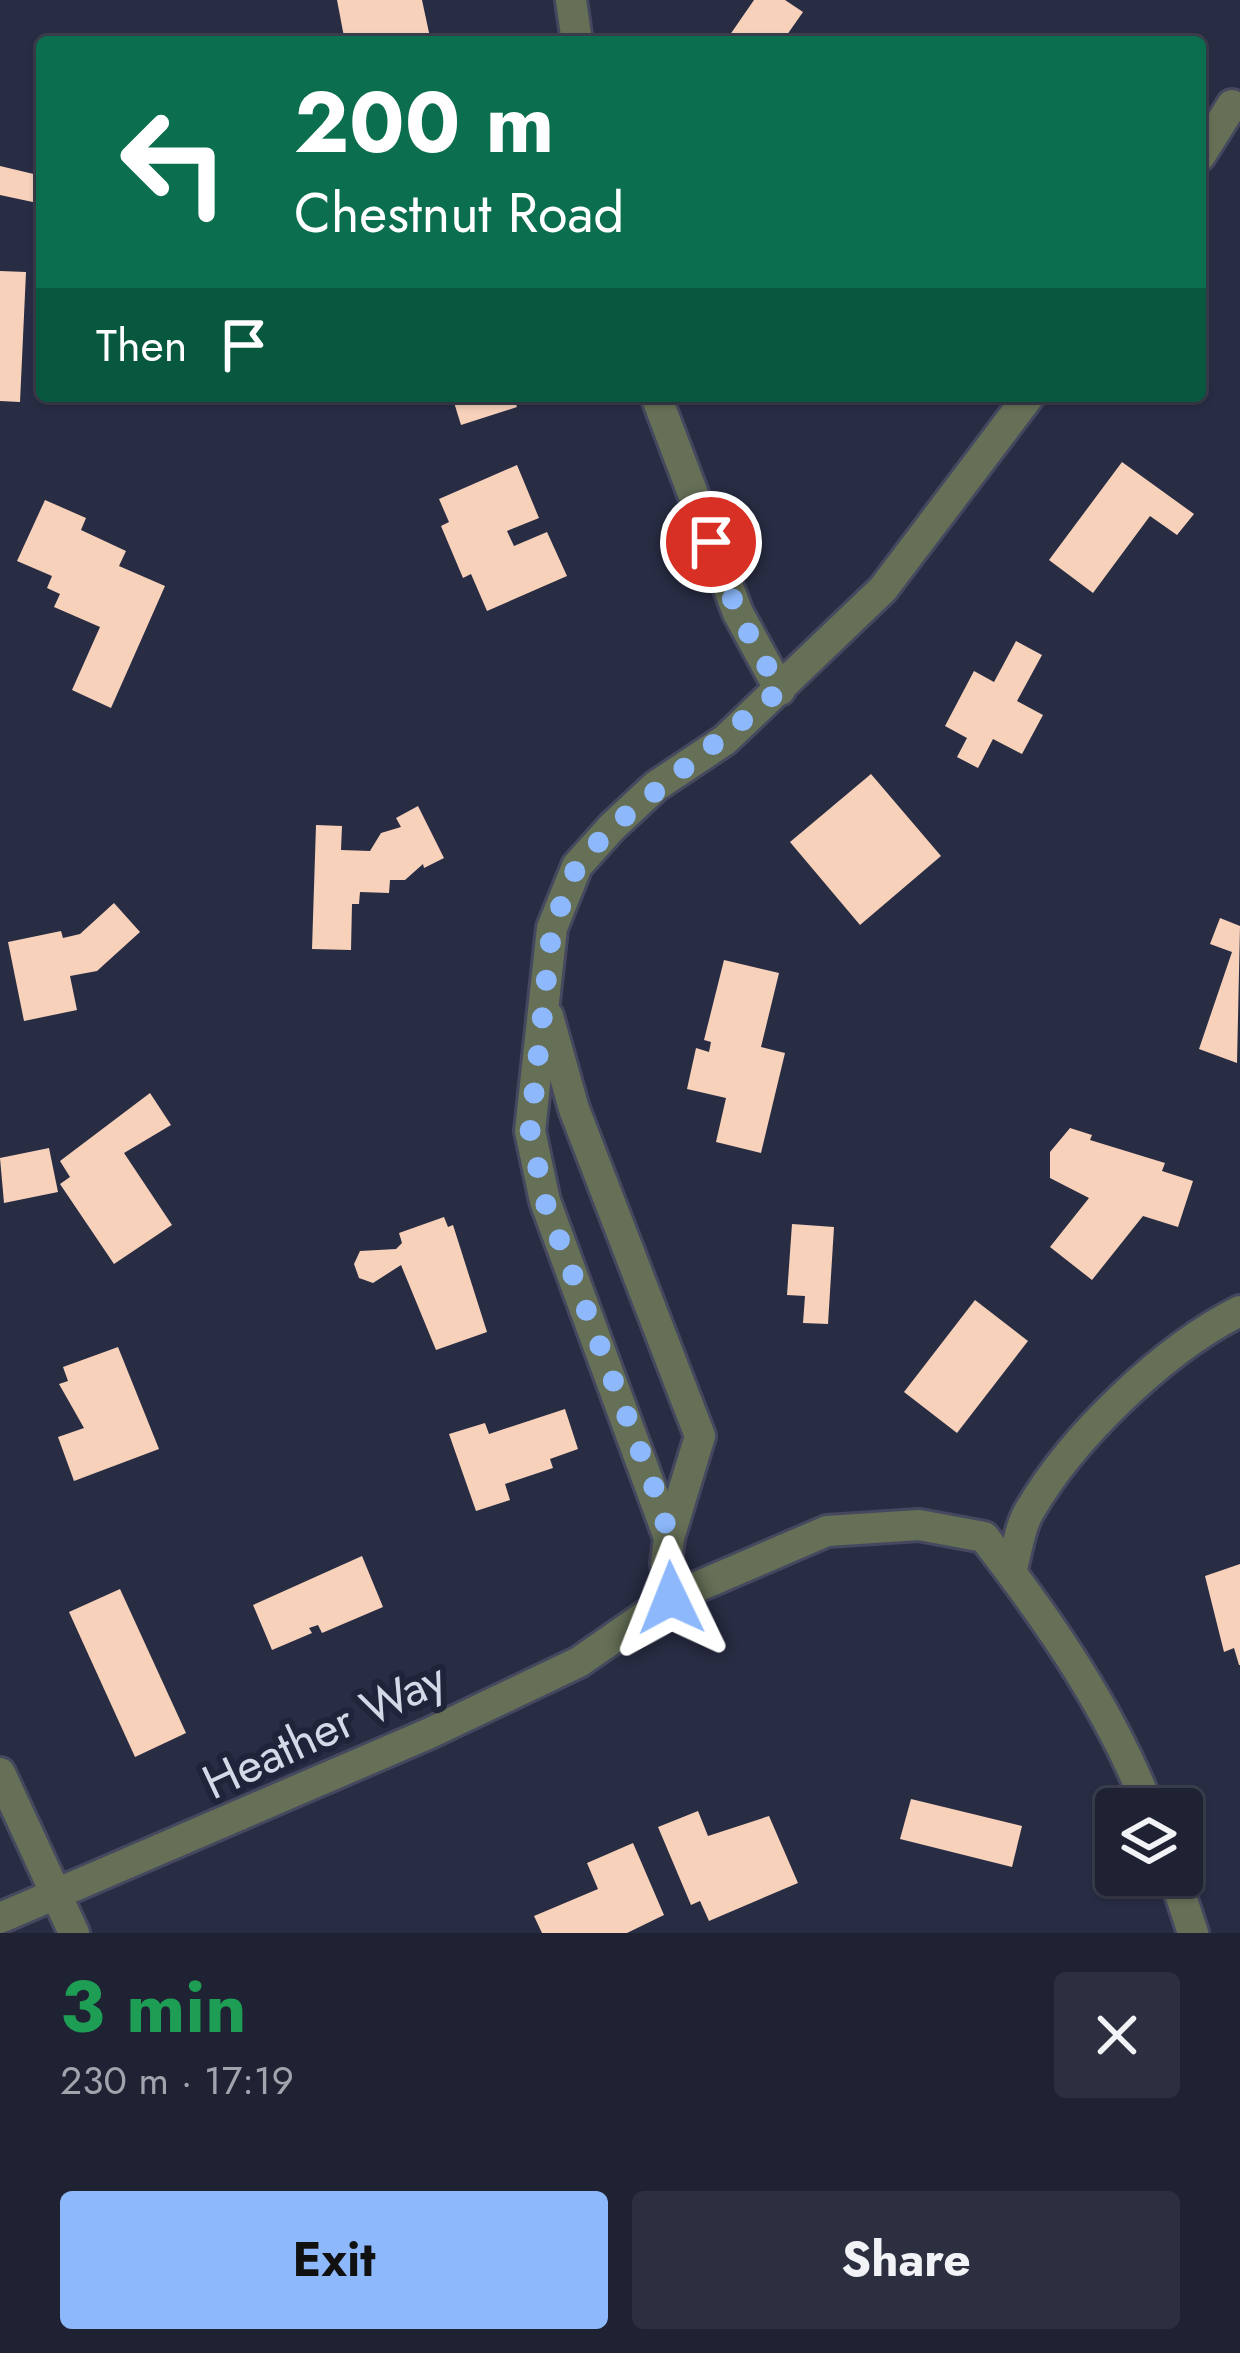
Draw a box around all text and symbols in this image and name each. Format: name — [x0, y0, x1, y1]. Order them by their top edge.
text: 200 m — [294, 62, 554, 184]
icon: left — [96, 84, 252, 240]
text: Chestnut Road — [294, 174, 624, 252]
icon: arrive — [211, 312, 277, 378]
text: Then — [96, 313, 187, 378]
pin — [660, 491, 762, 593]
icon: arrive — [678, 509, 744, 575]
position arrow — [608, 1535, 734, 1661]
street label: Heather Way — [191, 1643, 458, 1816]
map controls — [1095, 1788, 1203, 1896]
button: layers — [1095, 1788, 1203, 1896]
text: 3 min — [60, 1955, 247, 2059]
button: close — [1054, 1972, 1180, 2098]
text: 230 m · 17:19 — [60, 2052, 294, 2109]
button: Exit — [60, 2191, 608, 2329]
button: Share — [632, 2191, 1180, 2329]

